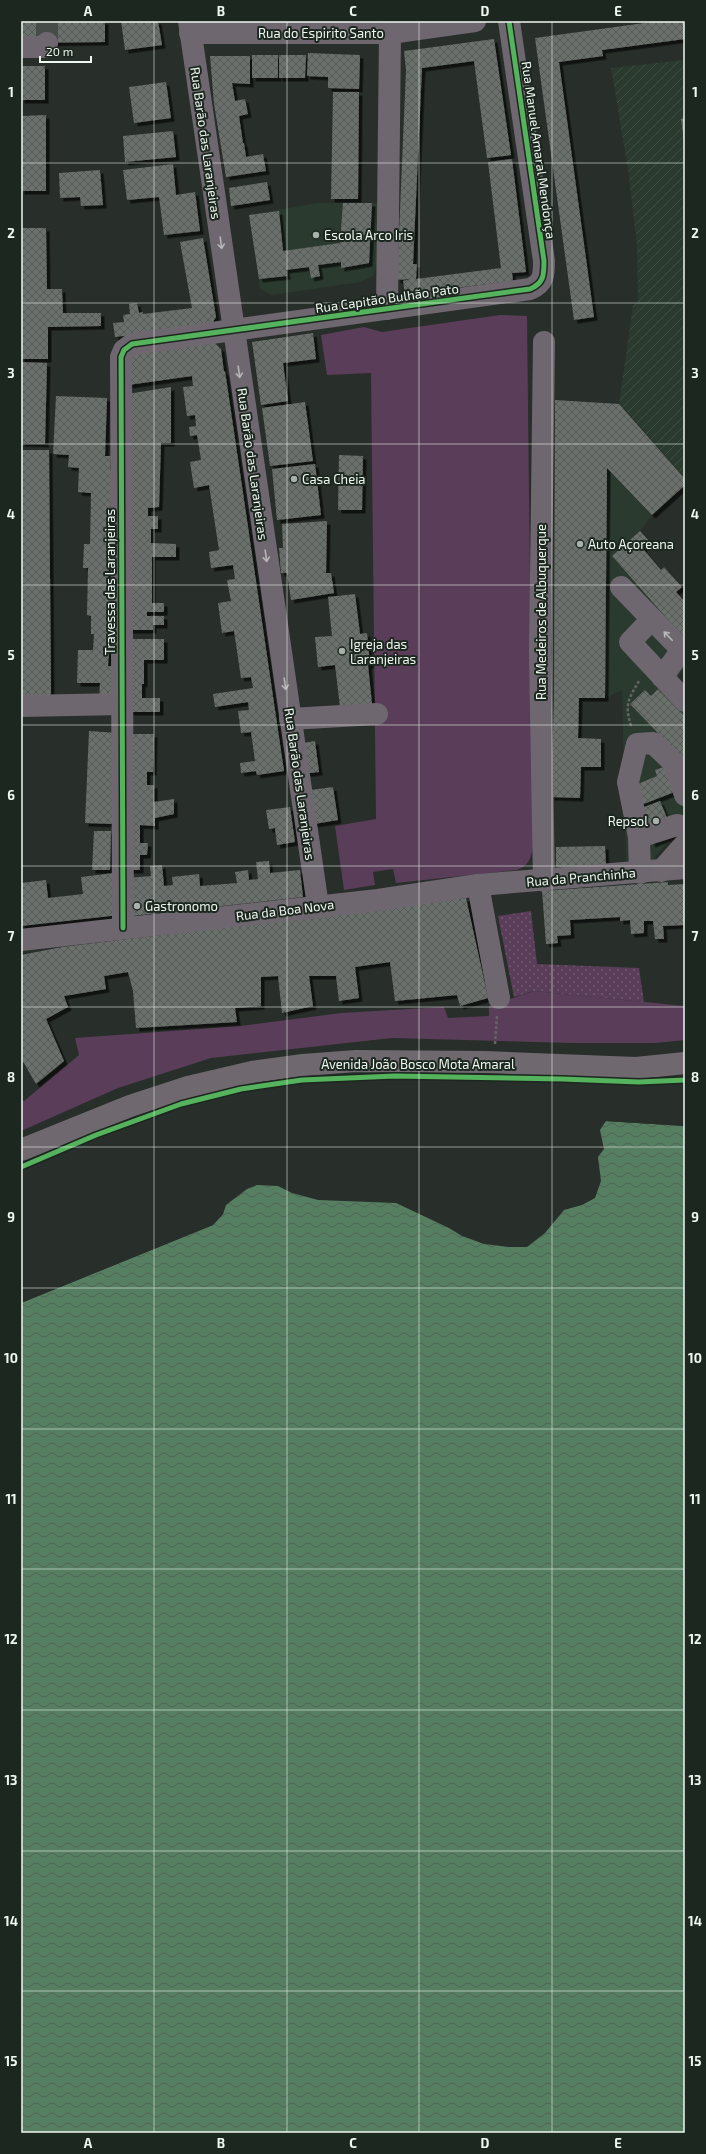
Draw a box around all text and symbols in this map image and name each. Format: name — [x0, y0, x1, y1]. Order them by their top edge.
text: A — [84, 3, 93, 19]
text: B — [217, 3, 225, 19]
text: C — [349, 3, 357, 19]
text: D — [481, 3, 490, 19]
text: E — [614, 3, 622, 19]
street label: Rua do Espirito Santo — [258, 25, 384, 41]
scale bar — [40, 38, 91, 64]
text: 20 m — [46, 44, 73, 58]
street label: Rua Manuel Amaral Mendonça — [518, 60, 559, 240]
street label: Rua Barão das Laranjeiras — [187, 66, 225, 220]
text: 1 — [8, 84, 14, 100]
text: 1 — [692, 84, 698, 100]
text: 2 — [7, 225, 15, 241]
text: 2 — [691, 225, 699, 241]
place label: Escola Arco Iris — [324, 227, 413, 243]
marker: Escola Arco Iris — [311, 230, 321, 240]
one-way arrow — [217, 236, 225, 249]
street label: Rua Capitão Bulhão Pato — [314, 280, 460, 316]
text: 3 — [7, 365, 15, 381]
one-way arrow — [235, 365, 243, 378]
text: 3 — [691, 365, 699, 381]
street label: Rua Barão das Laranjeiras — [234, 387, 272, 541]
place label: Casa Cheia — [302, 471, 366, 487]
marker: Casa Cheia — [289, 474, 299, 484]
text: 4 — [7, 506, 15, 522]
text: 4 — [691, 506, 699, 522]
street label: Travessa das Laranjeiras — [102, 509, 118, 655]
street label: Rua Medeiros de Albuquerque — [533, 524, 549, 700]
place label: Auto Açoreana — [588, 536, 674, 553]
marker: Auto Açoreana — [575, 539, 585, 549]
one-way arrow — [262, 549, 270, 562]
one-way arrow — [663, 631, 673, 641]
place label: Igreja das Laranjeiras — [350, 636, 416, 667]
marker: Igreja das Laranjeiras — [337, 646, 347, 656]
text: 5 — [7, 647, 15, 663]
text: 5 — [691, 647, 699, 663]
one-way arrow — [281, 677, 289, 690]
street label: Rua Barão das Laranjeiras — [281, 707, 319, 861]
text: 6 — [7, 787, 15, 803]
text: 6 — [691, 787, 699, 803]
place label: Repsol — [608, 813, 648, 829]
marker: Repsol — [651, 816, 661, 826]
street label: Rua da Pranchinha — [526, 864, 636, 890]
street label: Rua da Boa Nova — [235, 896, 335, 924]
place label: Gastronomo — [145, 898, 218, 914]
marker: Gastronomo — [132, 901, 142, 911]
text: 7 — [8, 928, 15, 944]
text: 7 — [692, 928, 699, 944]
street label: Avenida João Bosco Mota Amaral — [321, 1056, 515, 1072]
text: 8 — [7, 1069, 15, 1085]
text: 8 — [691, 1069, 699, 1085]
text: 9 — [7, 1209, 15, 1225]
text: 9 — [691, 1209, 699, 1225]
text: 10 — [4, 1350, 18, 1366]
text: 10 — [688, 1350, 702, 1366]
text: 11 — [5, 1491, 17, 1507]
text: 11 — [689, 1491, 701, 1507]
text: 12 — [4, 1631, 18, 1647]
text: 12 — [688, 1631, 702, 1647]
text: 13 — [5, 1772, 18, 1788]
text: 13 — [689, 1772, 702, 1788]
text: 14 — [4, 1913, 18, 1929]
text: 14 — [688, 1913, 702, 1929]
text: 15 — [5, 2053, 17, 2069]
text: 15 — [689, 2053, 701, 2069]
text: A — [84, 2135, 93, 2151]
text: B — [217, 2135, 225, 2151]
text: C — [349, 2135, 357, 2151]
text: D — [481, 2135, 490, 2151]
text: E — [614, 2135, 622, 2151]

